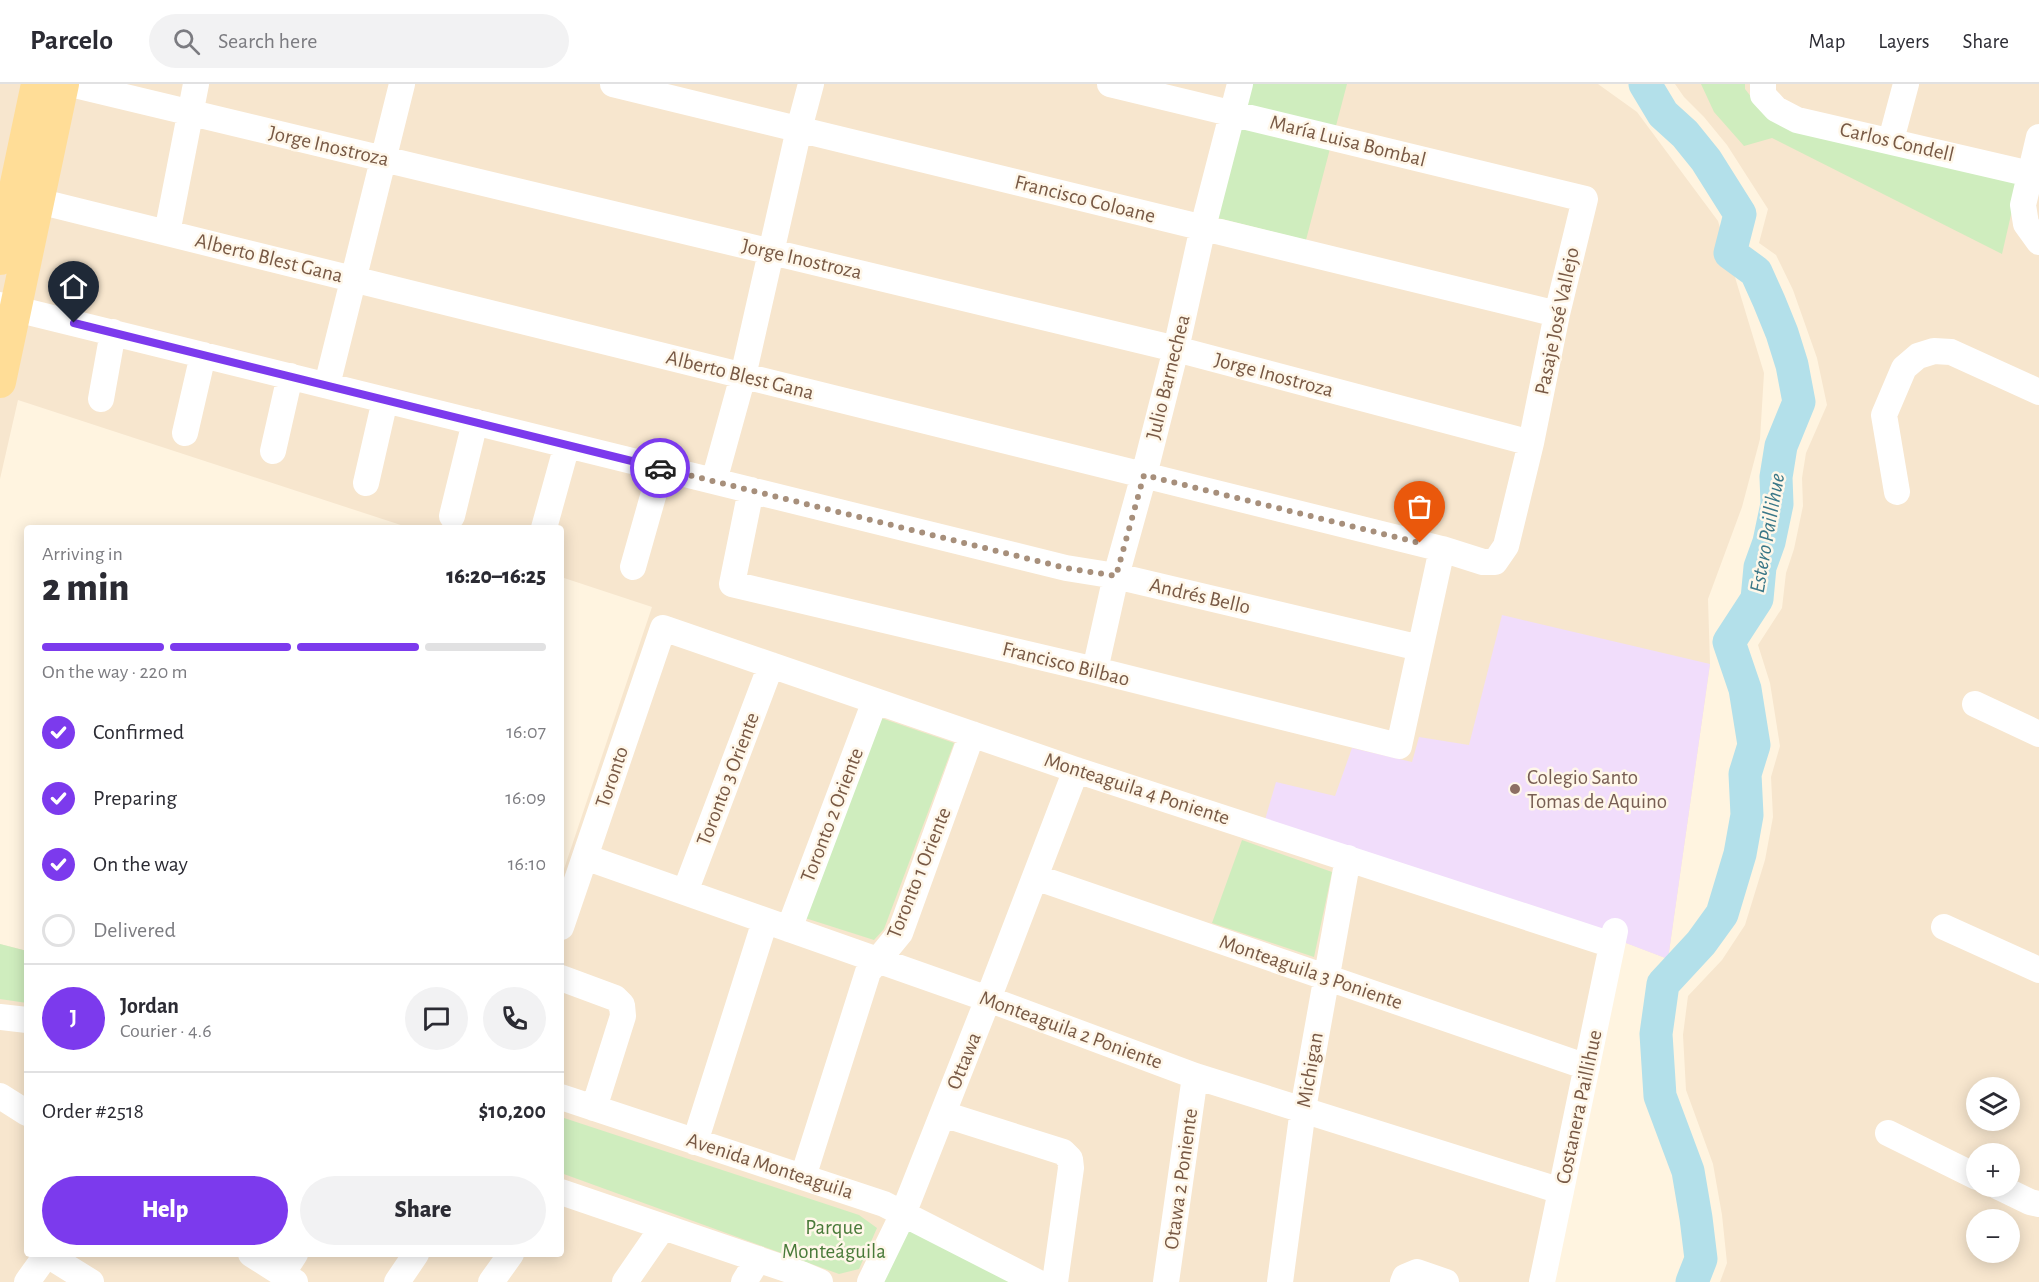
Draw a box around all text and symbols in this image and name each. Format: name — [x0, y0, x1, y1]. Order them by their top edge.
search box — [149, 14, 569, 68]
icon: search — [170, 25, 203, 58]
text: Parcelo — [30, 27, 113, 55]
text: Search here — [218, 30, 317, 52]
text: Map — [1809, 31, 1845, 52]
text: Layers — [1878, 31, 1929, 52]
text: Share — [1962, 31, 2009, 52]
street label: María Luisa Bombal — [1268, 111, 1428, 171]
street label: Carlos Condell — [1838, 119, 1956, 165]
street label: Jorge Inostroza — [267, 122, 391, 170]
street label: Francisco Coloane — [1012, 171, 1158, 227]
street label: Alberto Blest Gana — [193, 230, 345, 287]
street label: Jorge Inostroza — [740, 235, 864, 283]
street label: Pasaje José Vallejo — [1531, 245, 1583, 397]
pin — [48, 261, 99, 323]
icon: home — [57, 270, 90, 303]
street label: Julio Barnechea — [1142, 312, 1194, 441]
street label: Alberto Blest Gana — [664, 347, 816, 404]
street label: Jorge Inostroza — [1212, 349, 1336, 401]
courier — [630, 438, 690, 498]
icon: car — [644, 452, 677, 485]
water label: Estero Paillihue — [1746, 472, 1788, 594]
pin — [1394, 481, 1445, 543]
icon: bag — [1403, 490, 1436, 523]
text: Arriving in — [42, 544, 123, 564]
text: 16:20–16:25 — [446, 565, 546, 587]
text: 2 min — [42, 569, 129, 608]
street label: Andrés Bello — [1148, 574, 1252, 618]
street label: Francisco Bilbao — [1000, 638, 1132, 690]
text: On the way · 220 m — [42, 662, 188, 682]
street label: Toronto 3 Oriente — [693, 710, 763, 848]
icon: check — [42, 716, 75, 749]
text: Confirmed — [93, 721, 184, 743]
text: 16:07 — [506, 722, 546, 742]
street label: Toronto — [592, 744, 632, 810]
street label: Toronto 2 Oriente — [797, 745, 867, 885]
street label: Monteaguila 4 Poniente — [1042, 749, 1232, 829]
place label: Colegio Santo Tomas de Aquino — [1527, 767, 1667, 812]
icon: check — [42, 782, 75, 815]
marker: Colegio Santo Tomas de Aquino — [1508, 782, 1522, 796]
text: Preparing — [93, 787, 177, 809]
text: 16:09 — [505, 788, 546, 808]
street label: Toronto 1 Oriente — [883, 804, 955, 942]
icon: check — [42, 848, 75, 881]
text: On the way — [93, 853, 188, 875]
text: 16:10 — [508, 854, 546, 874]
text: Delivered — [93, 919, 176, 941]
street label: Monteaguila 3 Poniente — [1217, 931, 1405, 1013]
button: chat — [405, 987, 468, 1050]
button: phone — [483, 987, 546, 1050]
street label: Monteaguila 2 Poniente — [977, 987, 1165, 1073]
text: Jordan — [120, 995, 179, 1017]
text: J — [70, 1007, 77, 1029]
text: Courier · 4.6 — [120, 1021, 212, 1041]
street label: Costanera Paillihue — [1552, 1028, 1606, 1186]
street label: Ottawa — [943, 1029, 985, 1093]
street label: Michigan — [1293, 1031, 1327, 1109]
map controls — [1966, 1077, 2020, 1263]
button: layers — [1966, 1077, 2020, 1131]
text: Order #2518 — [42, 1100, 144, 1122]
text: $10,200 — [478, 1100, 546, 1122]
street label: Otawa 2 Poniente — [1161, 1107, 1201, 1251]
street label: Avenida Monteaguila — [684, 1129, 856, 1203]
button: + — [1966, 1143, 2020, 1197]
button: Help — [42, 1176, 288, 1245]
button: Share — [300, 1176, 546, 1245]
button: − — [1966, 1209, 2020, 1263]
park label: Parque Monteáguila — [782, 1217, 886, 1262]

